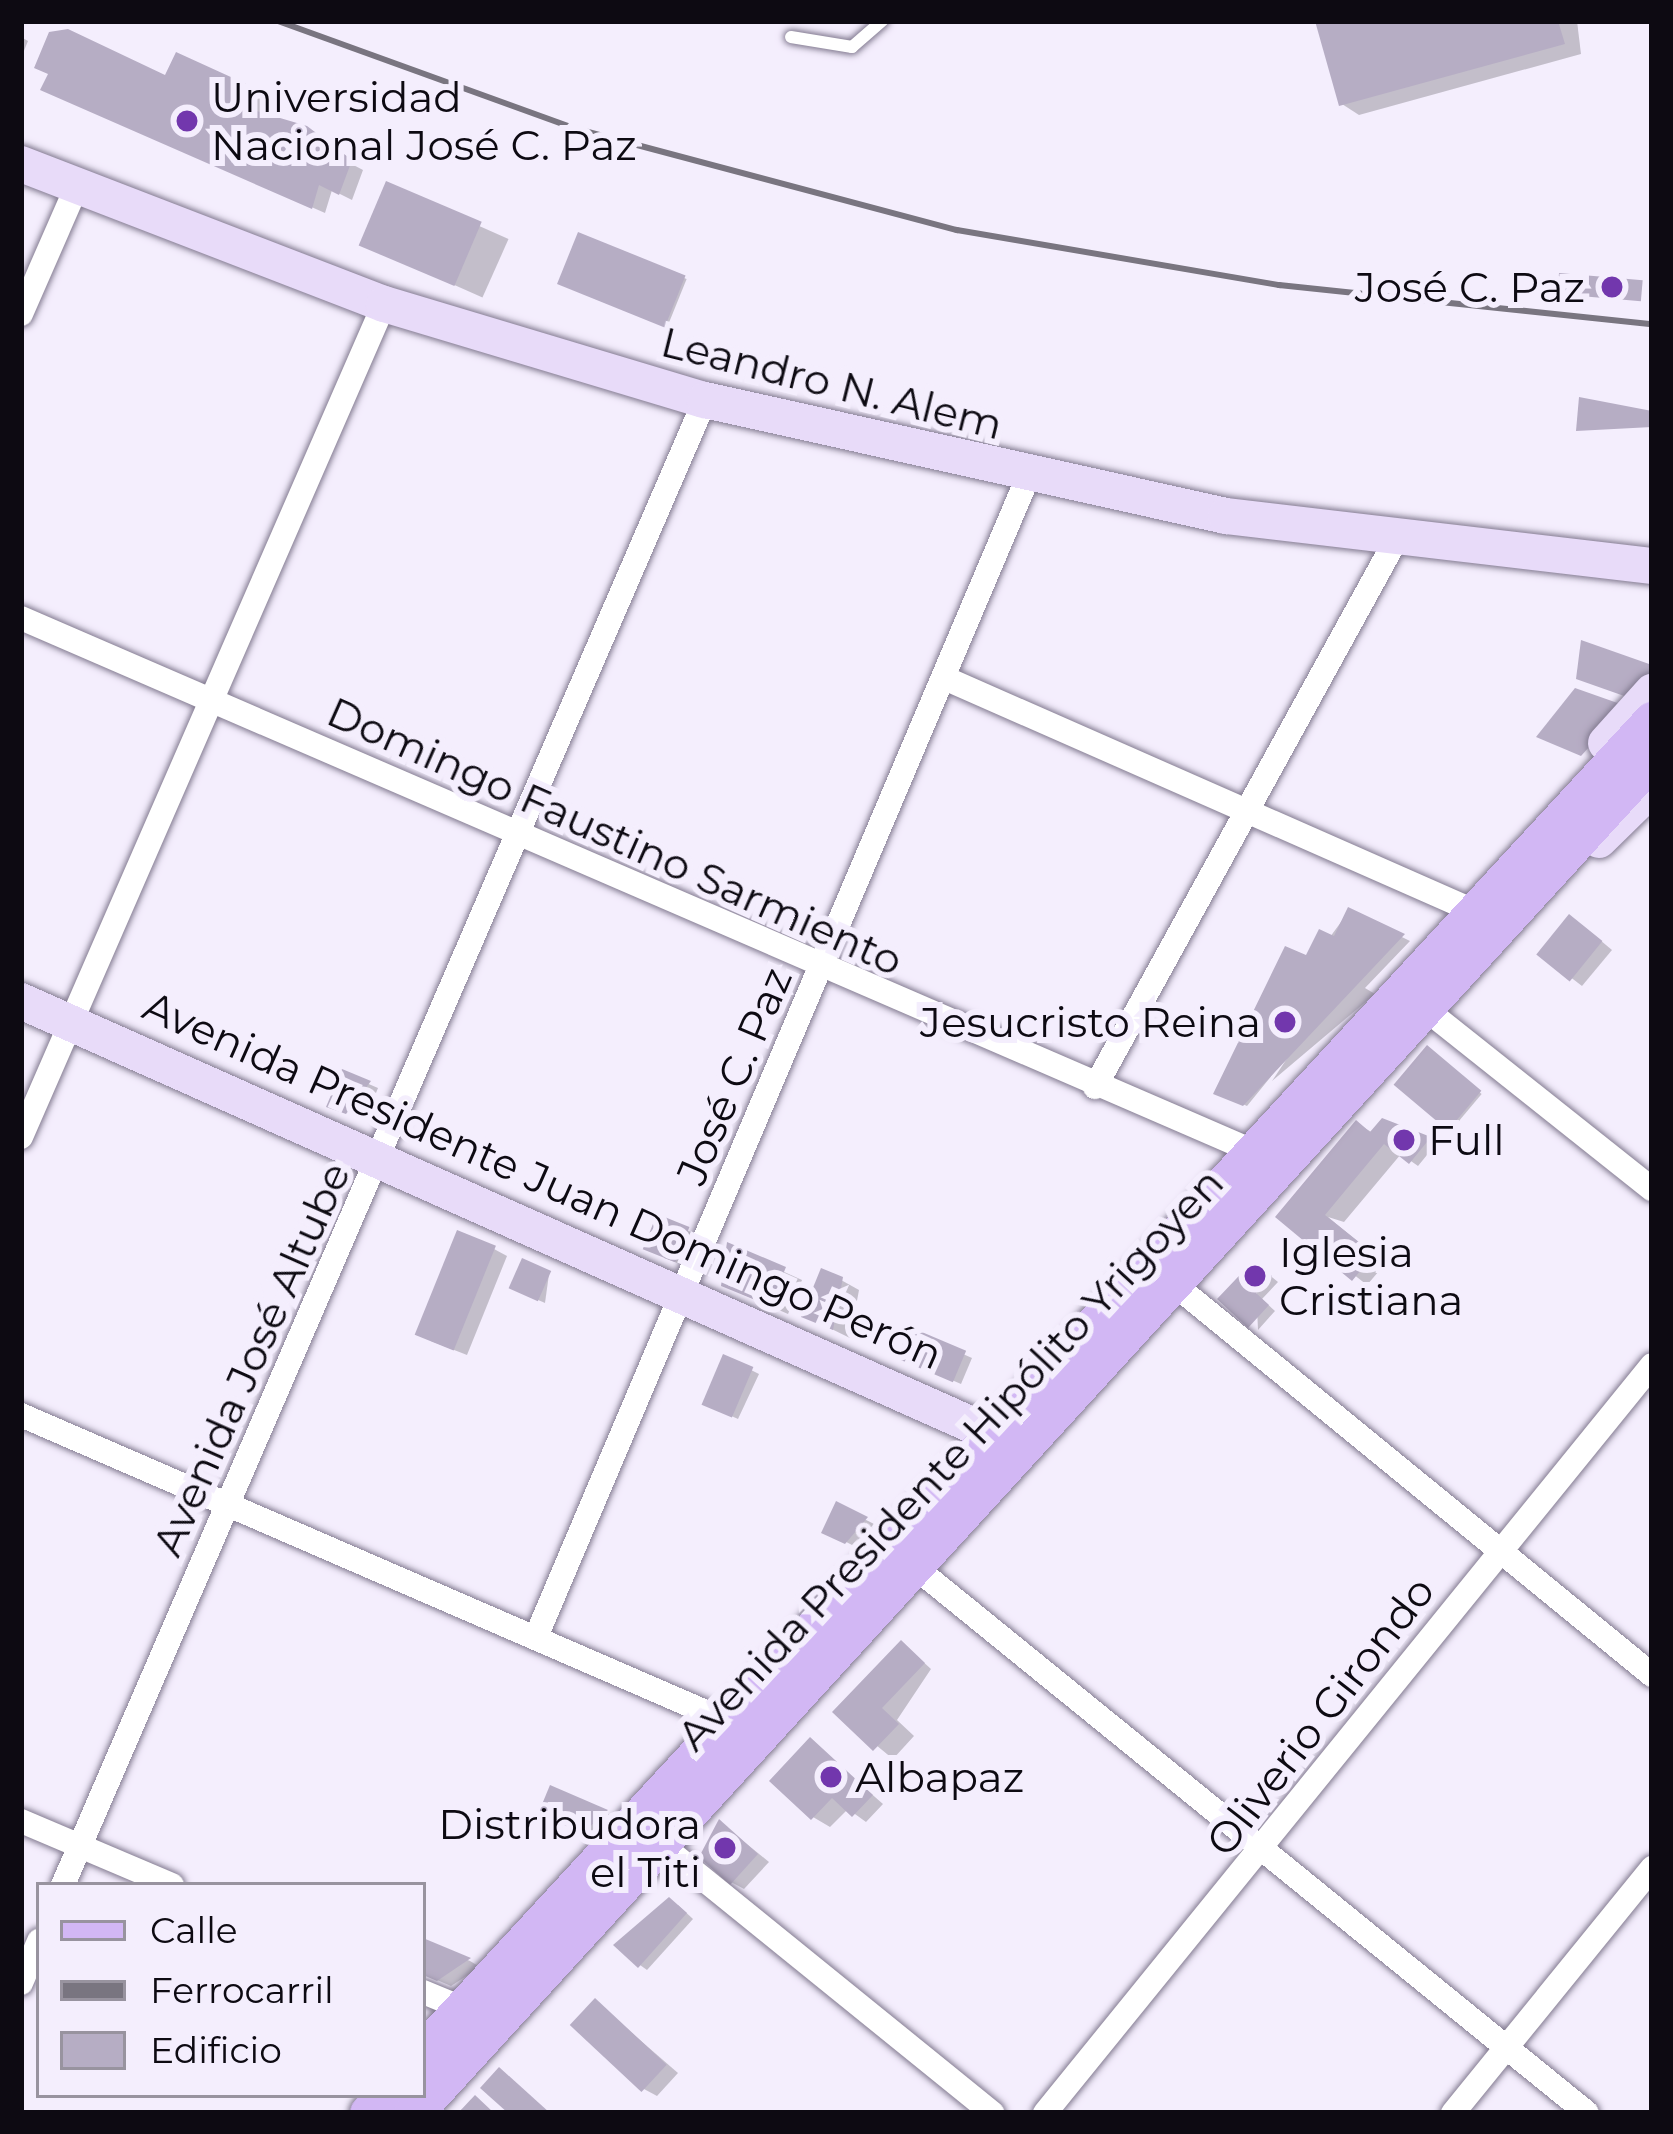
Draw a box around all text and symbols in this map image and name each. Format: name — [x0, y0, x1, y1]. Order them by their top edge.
place label: Universidad Nacional José C. Paz — [211, 72, 637, 170]
marker: Universidad Nacional José C. Paz — [174, 108, 200, 134]
place label: José C. Paz — [1355, 262, 1585, 312]
marker: José C. Paz — [1596, 271, 1628, 303]
street label: Leandro N. Alem — [656, 316, 1008, 450]
street label: Domingo Faustino Sarmiento — [320, 686, 910, 986]
street label: José C. Paz — [666, 960, 802, 1192]
street label: Avenida Presidente Juan Domingo Perón — [136, 980, 950, 1380]
place label: Jesucristo Reina — [920, 997, 1261, 1047]
marker: Jesucristo Reina — [1272, 1009, 1298, 1035]
place label: Full — [1428, 1115, 1505, 1165]
marker: Full — [1391, 1127, 1417, 1153]
street label: Avenida José Altube — [142, 1155, 360, 1563]
street label: Avenida Presidente Hipólito Yrigoyen — [666, 1158, 1234, 1760]
place label: Iglesia Cristiana — [1279, 1227, 1463, 1326]
marker: Iglesia Cristiana — [1242, 1263, 1268, 1289]
street label: Oliverio Girondo — [1195, 1566, 1445, 1866]
place label: Albapaz — [855, 1752, 1024, 1802]
marker: Albapaz — [818, 1764, 844, 1790]
place label: Distribudora el Titi — [438, 1799, 701, 1898]
marker: Distribudora el Titi — [712, 1835, 738, 1861]
legend — [36, 1882, 426, 2098]
text: Calle — [150, 1908, 238, 1952]
text: Ferrocarril — [150, 1968, 334, 2012]
text: Edificio — [150, 2028, 282, 2072]

